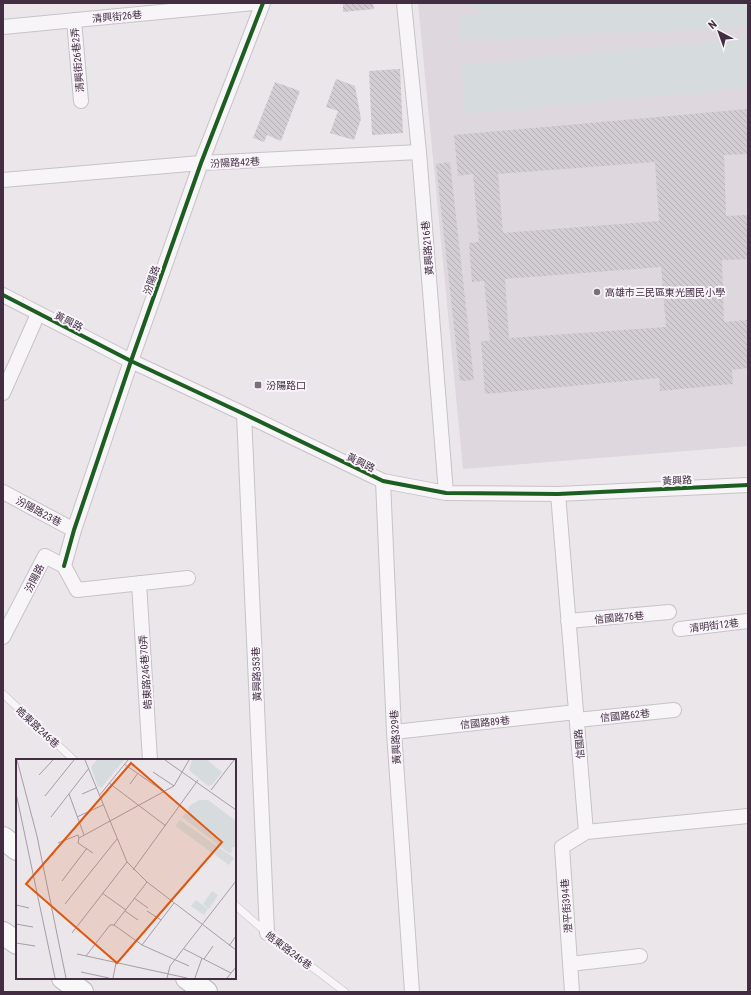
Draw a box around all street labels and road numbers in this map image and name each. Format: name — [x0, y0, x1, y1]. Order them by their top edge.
street label: 清興街26巷 — [92, 9, 142, 24]
street label: 清興街26巷2弄 — [69, 27, 86, 93]
street label: 汾陽路42巷 — [210, 156, 260, 169]
street label: 黃興路216巷 — [420, 220, 435, 276]
street label: 汾陽路 — [141, 264, 162, 296]
street label: 黃興路 — [53, 310, 85, 333]
street label: 黃興路 — [345, 451, 377, 474]
street label: 黃興路 — [662, 474, 692, 487]
street label: 汾陽路23巷 — [14, 495, 63, 528]
street label: 汾陽路 — [23, 562, 46, 594]
street label: 信國路76巷 — [594, 610, 644, 625]
street label: 清明街12巷 — [689, 617, 739, 634]
street label: 皓東路246巷70弄 — [137, 634, 154, 710]
street label: 黃興路353巷 — [250, 646, 263, 702]
street label: 皓東路246巷 — [14, 705, 61, 750]
street label: 信國路62巷 — [600, 707, 650, 724]
street label: 黃興路329巷 — [389, 709, 402, 765]
street label: 信國路89巷 — [460, 714, 510, 731]
street label: 信國路 — [573, 729, 586, 759]
street label: 澄平街394巷 — [559, 878, 574, 934]
street label: 皓東路246巷 — [264, 930, 314, 971]

